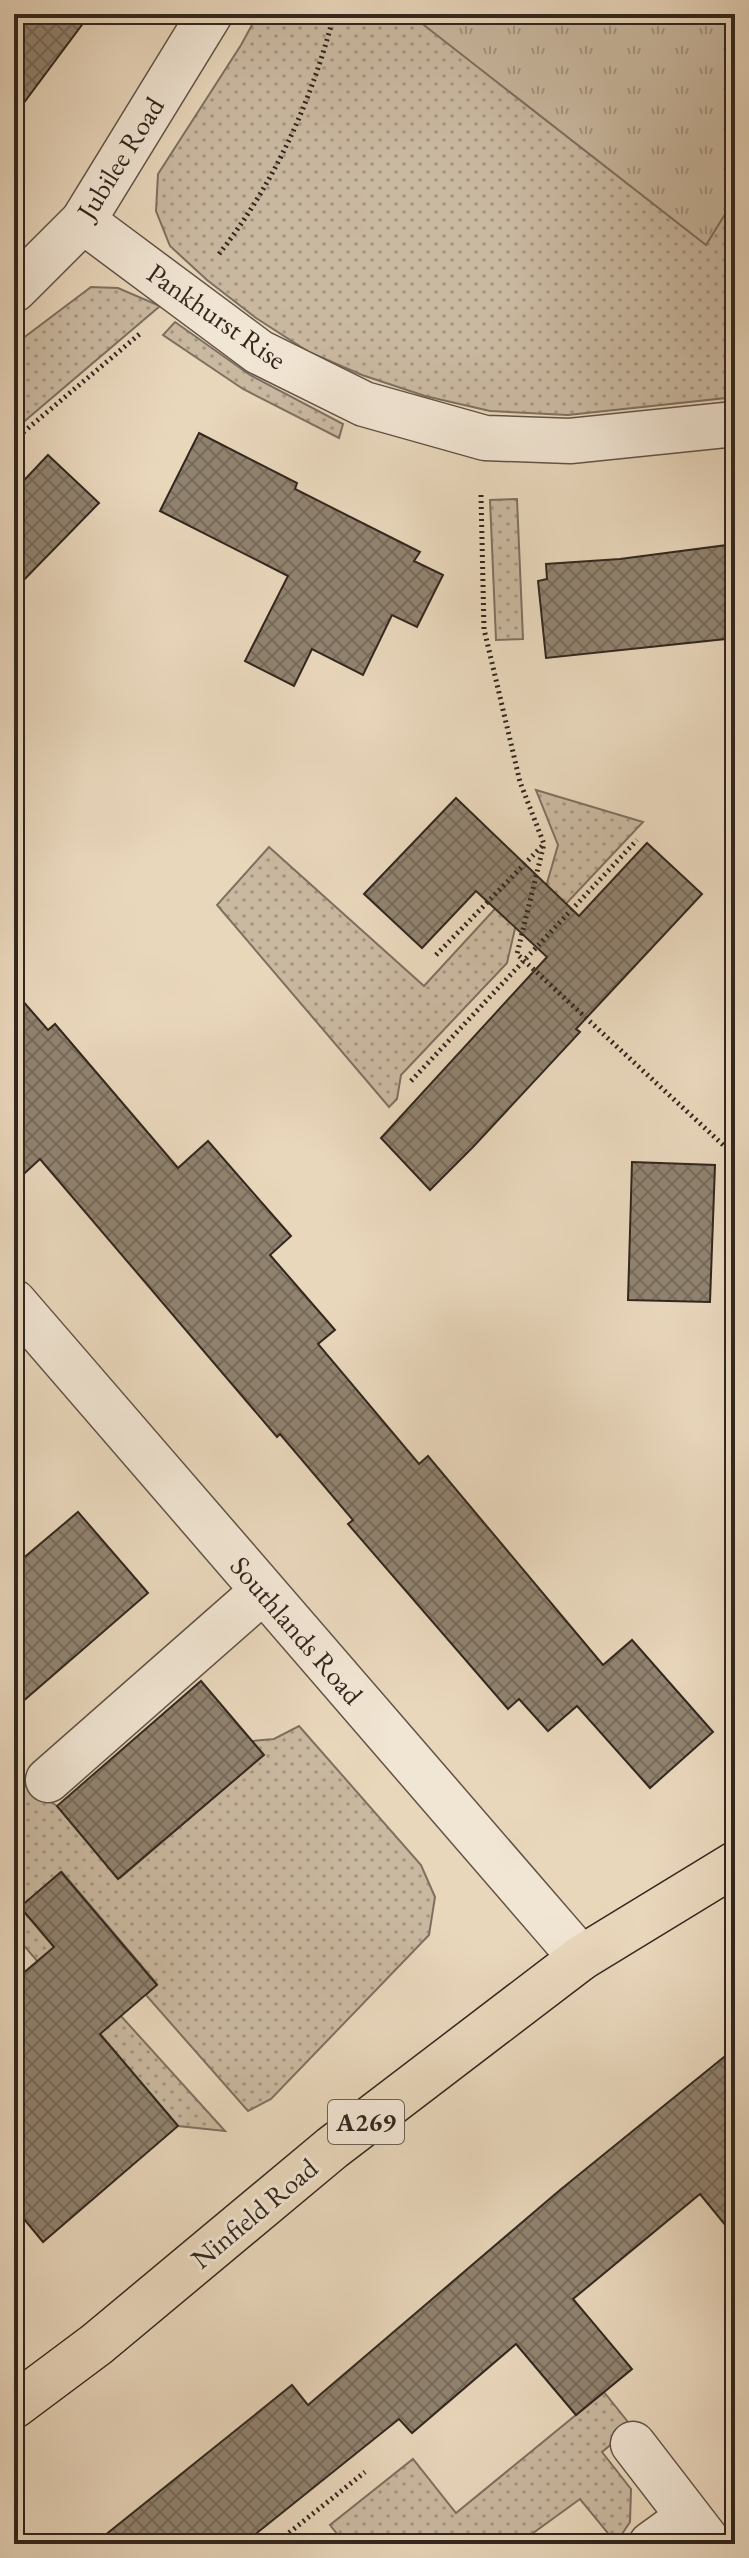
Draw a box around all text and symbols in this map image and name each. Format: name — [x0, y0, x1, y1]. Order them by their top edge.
street label: Jubilee Road — [67, 89, 172, 228]
street label: Pankhurst Rise — [140, 255, 294, 377]
street label: Southlands Road — [223, 1548, 372, 1712]
road number: A269 — [328, 2100, 404, 2144]
street label: Ninfield Road — [183, 2149, 325, 2276]

